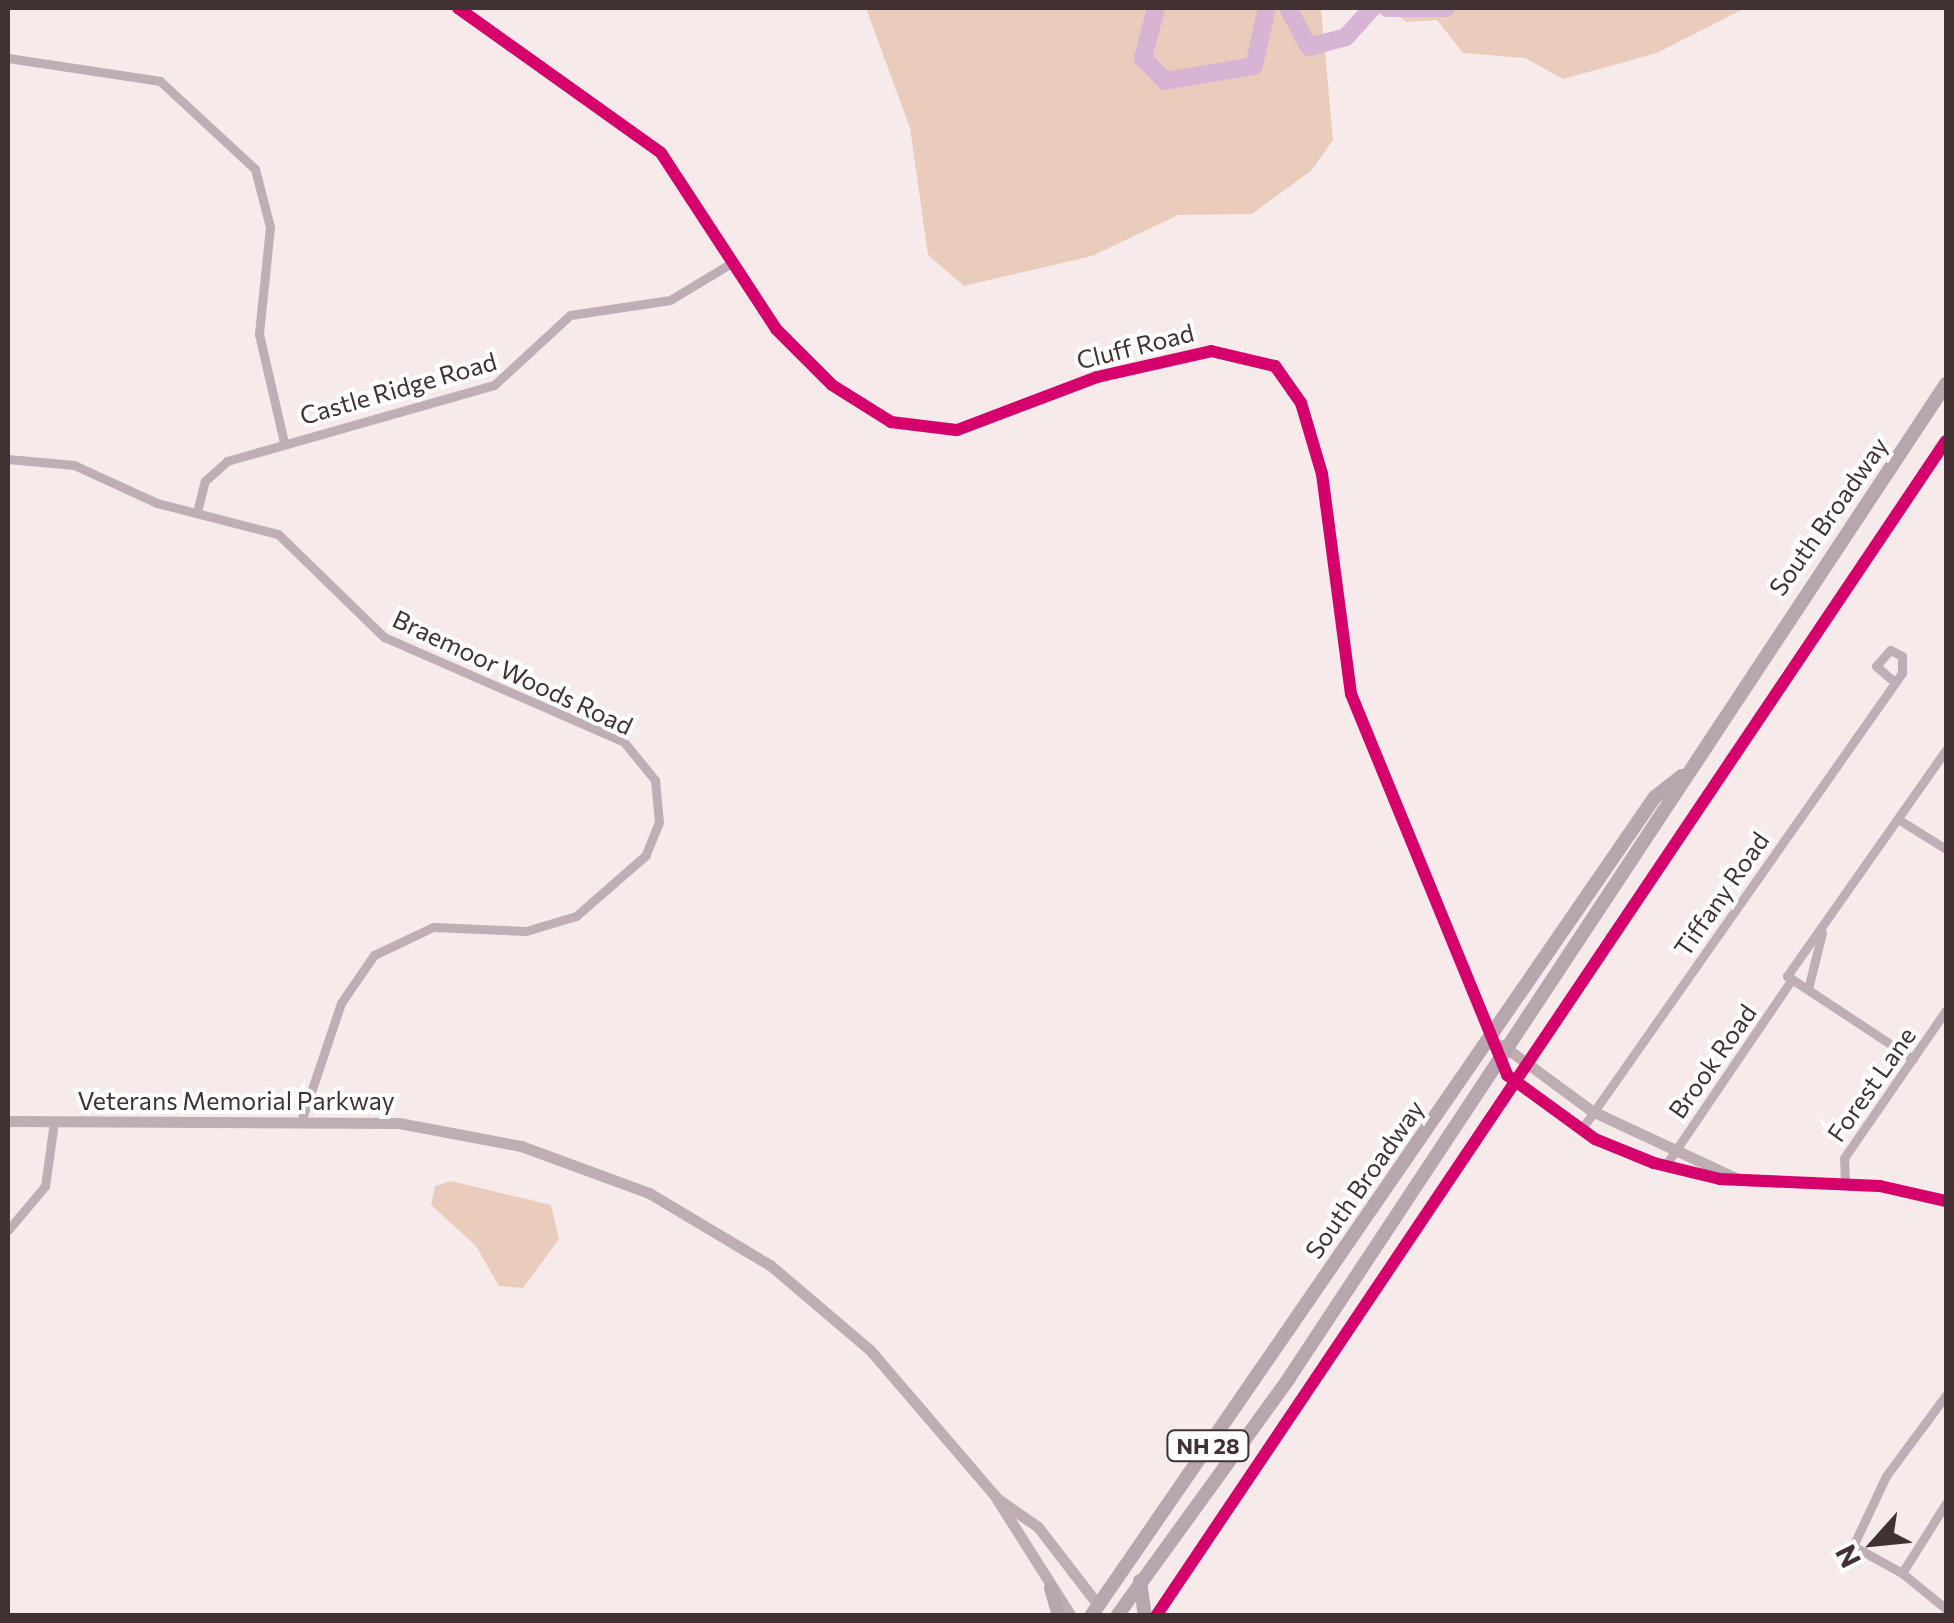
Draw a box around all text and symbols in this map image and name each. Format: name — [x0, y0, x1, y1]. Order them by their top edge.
street label: Cluff Road — [1073, 317, 1197, 375]
street label: Castle Ridge Road — [296, 346, 500, 430]
street label: South Broadway — [1762, 431, 1894, 601]
street label: Braemoor Woods Road — [388, 603, 638, 741]
street label: Tiffany Road — [1667, 826, 1775, 962]
street label: Brook Road — [1662, 998, 1762, 1124]
street label: Forest Lane — [1821, 1021, 1921, 1147]
street label: Veterans Memorial Parkway — [77, 1085, 395, 1115]
street label: South Broadway — [1298, 1094, 1430, 1264]
road number: NH 28 — [1166, 1429, 1250, 1463]
north arrow — [1824, 1493, 1924, 1593]
text: N — [1827, 1540, 1867, 1574]

